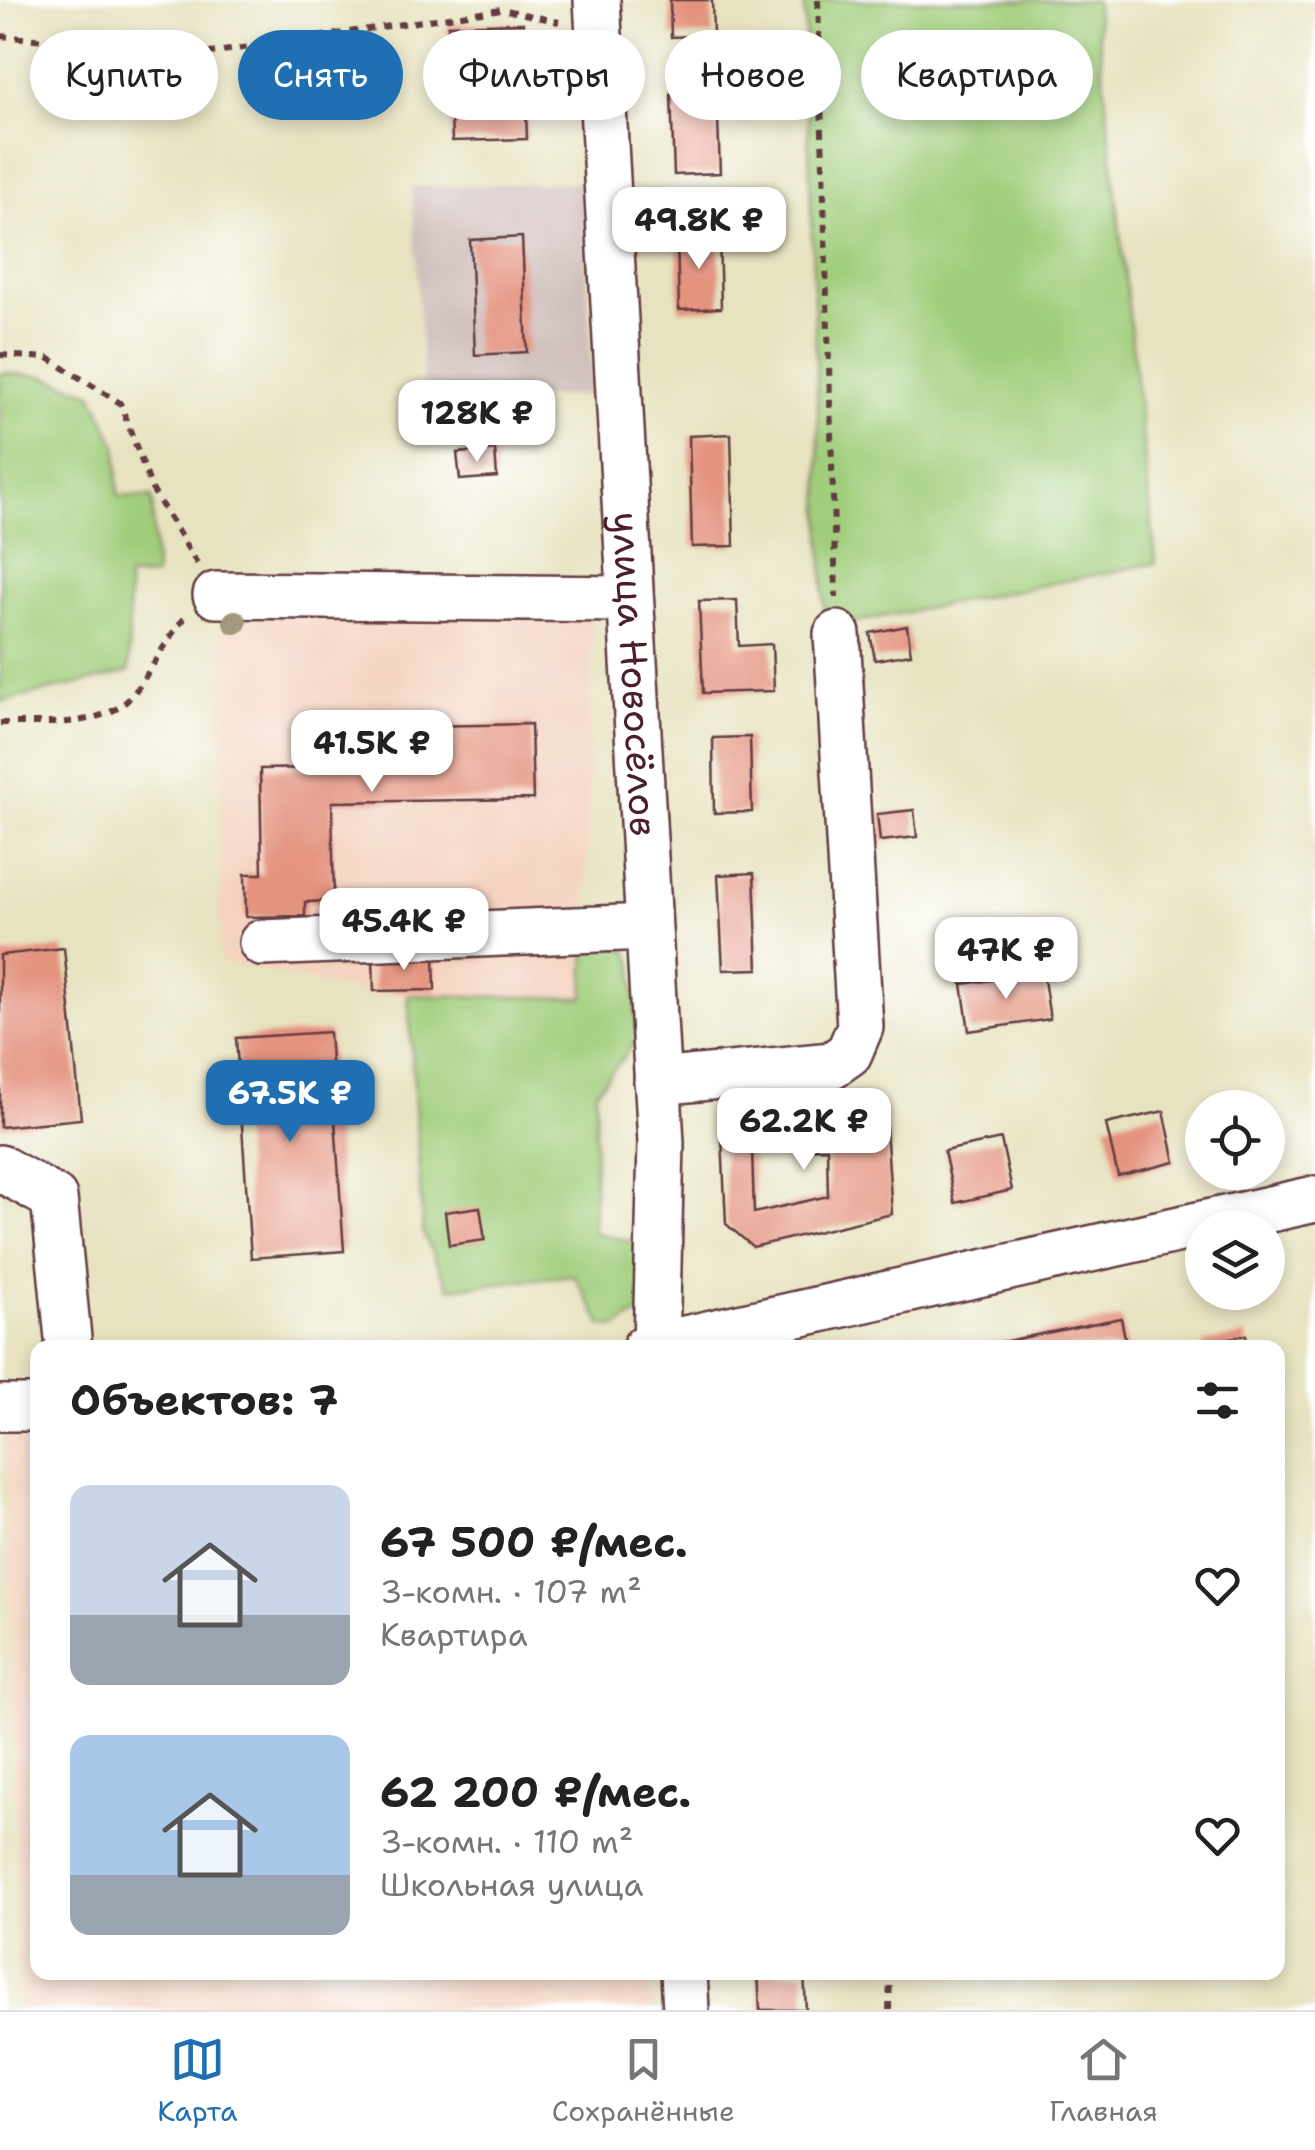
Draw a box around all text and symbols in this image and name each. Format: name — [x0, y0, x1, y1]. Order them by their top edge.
chip: Купить — [30, 30, 218, 120]
chip: Снять — [238, 30, 403, 120]
chip: Фильтры — [423, 30, 645, 120]
chip: Новое — [665, 30, 841, 120]
chip: Квартира — [861, 30, 1093, 120]
pin: 49.8K ₽ — [607, 187, 791, 272]
text: 49.8K ₽ — [634, 198, 764, 241]
pin: 128K ₽ — [396, 380, 558, 465]
text: 128K ₽ — [420, 391, 534, 434]
street label: улица Новосёлов — [601, 510, 670, 838]
pin: 41.5K ₽ — [280, 710, 464, 795]
text: 41.5K ₽ — [313, 721, 431, 764]
pin: 45.4K ₽ — [312, 888, 496, 973]
text: 45.4K ₽ — [341, 899, 467, 942]
pin: 47K ₽ — [936, 917, 1076, 1002]
text: 47K ₽ — [957, 928, 1055, 971]
pin: 67.5K ₽ — [198, 1060, 382, 1145]
text: 67.5K ₽ — [228, 1071, 352, 1114]
pin: 62.2K ₽ — [712, 1088, 896, 1173]
map controls — [1185, 1090, 1285, 1310]
button: locate — [1185, 1090, 1285, 1190]
text: 62.2K ₽ — [739, 1099, 869, 1142]
button: layers — [1185, 1210, 1285, 1310]
text: Объектов: 7 — [70, 1372, 338, 1428]
icon: filters — [1190, 1373, 1245, 1428]
text: 67 500 ₽/мес. — [380, 1514, 688, 1570]
icon: home — [150, 1525, 270, 1645]
icon: heart — [1190, 1558, 1245, 1613]
text: 3-комн. · 107 m² — [380, 1570, 642, 1613]
text: Квартира — [380, 1613, 528, 1656]
text: 62 200 ₽/мес. — [380, 1764, 691, 1820]
icon: home — [150, 1775, 270, 1895]
icon: heart — [1190, 1808, 1245, 1863]
text: 3-комн. · 110 m² — [380, 1820, 633, 1863]
text: Школьная улица — [380, 1863, 643, 1906]
tab: Карта — [157, 2032, 237, 2130]
tab: Сохранённые — [552, 2032, 735, 2130]
tab: Главная — [1049, 2032, 1158, 2130]

